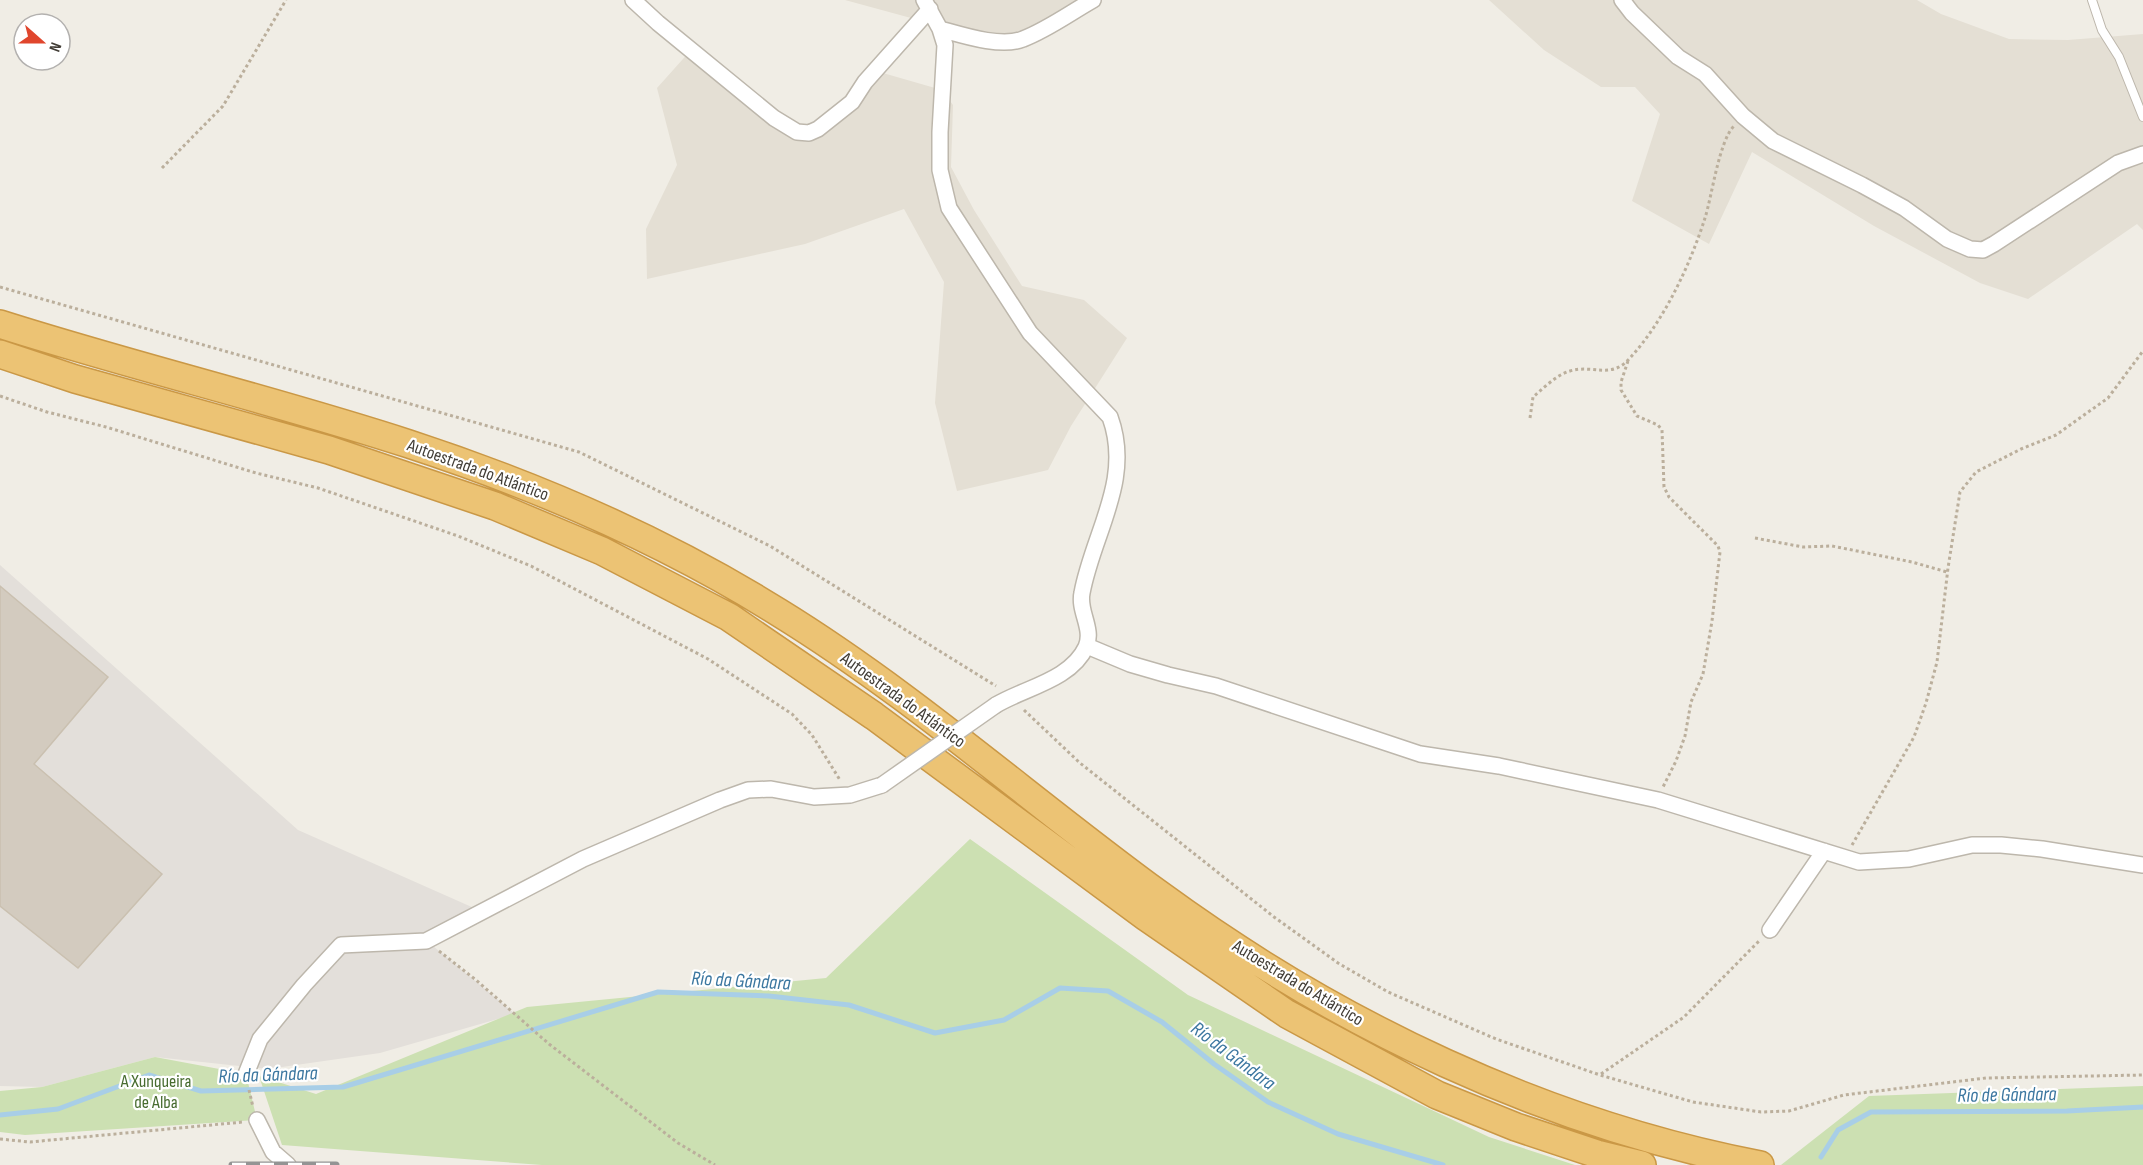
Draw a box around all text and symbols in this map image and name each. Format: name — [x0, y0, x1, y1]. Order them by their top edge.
north arrow — [12, 12, 72, 72]
text: N — [44, 39, 65, 54]
street label: Autoestrada do Atlántico — [403, 434, 552, 505]
street label: Autoestrada do Atlántico — [836, 647, 969, 752]
street label: Autoestrada do Atlántico — [1228, 935, 1367, 1030]
water label: Río da Gándara — [691, 966, 791, 996]
water label: Río da Gándara — [1186, 1016, 1280, 1096]
water label: Río da Gándara — [218, 1061, 318, 1089]
park label: A Xunqueira de Alba — [120, 1071, 191, 1113]
water label: Río de Gándara — [1957, 1082, 2057, 1108]

